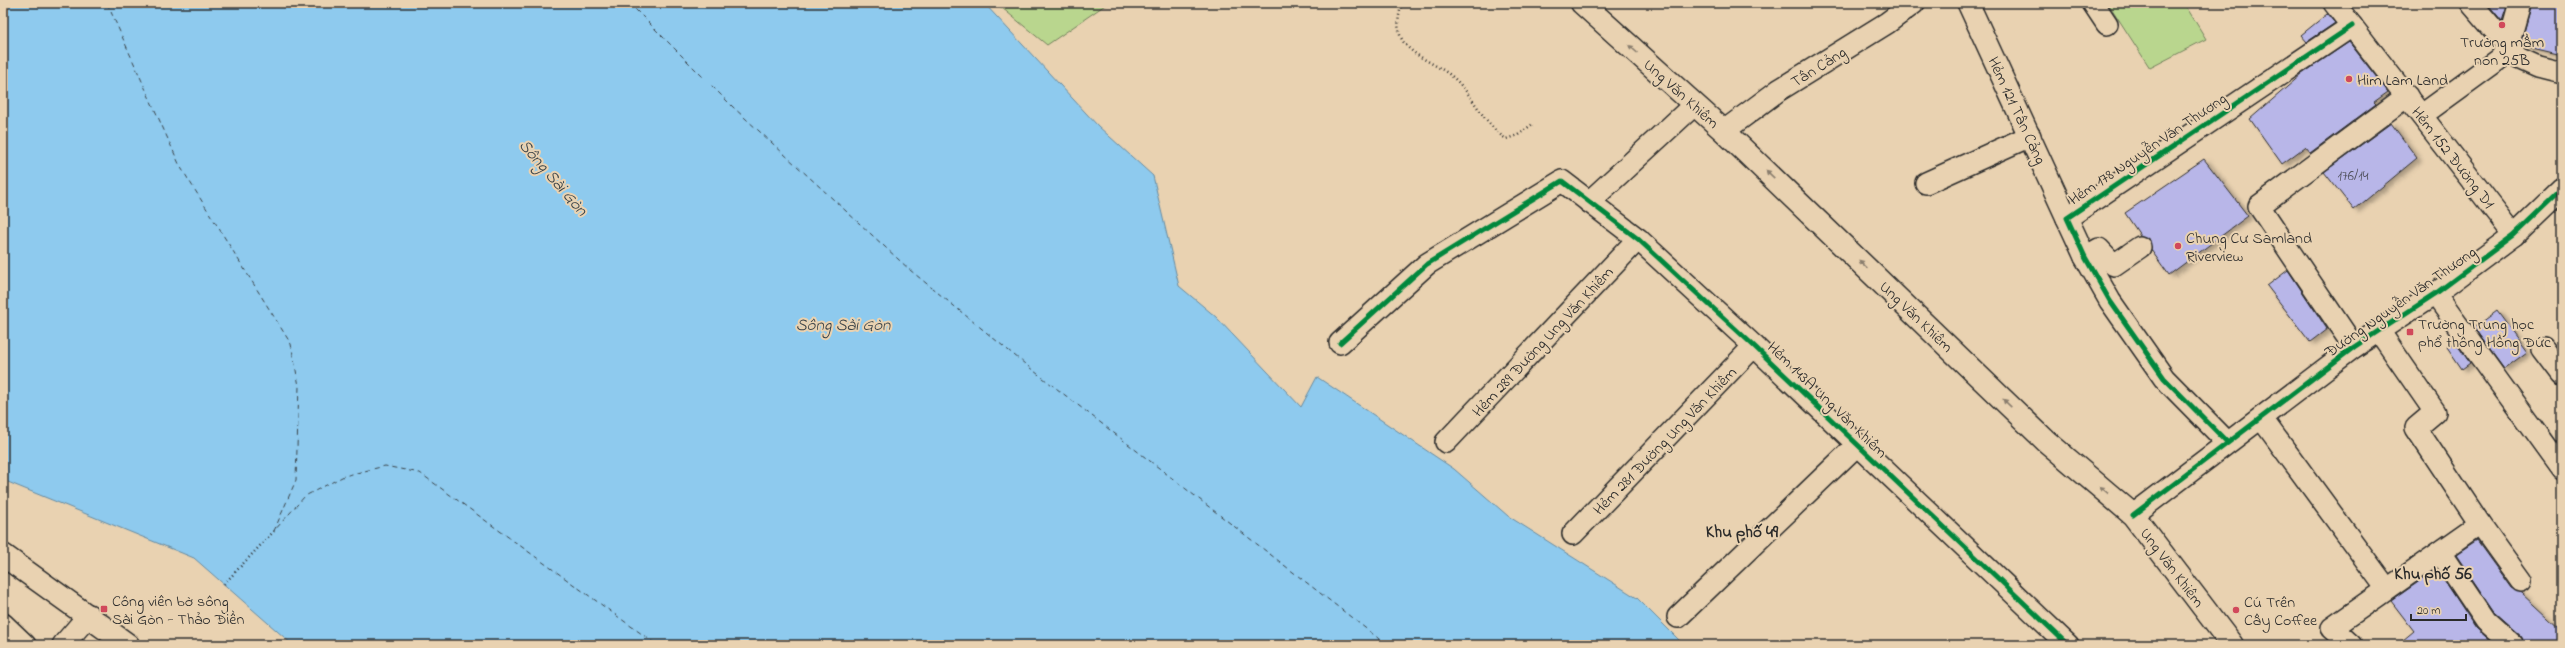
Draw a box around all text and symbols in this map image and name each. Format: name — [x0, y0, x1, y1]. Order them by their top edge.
marker: Trường mầm non 25B — [2497, 20, 2507, 30]
place label: Trường mầm non 25B — [2460, 31, 2544, 73]
street label: Tân Cảng — [1787, 41, 1852, 94]
one-way arrow — [1627, 44, 1638, 53]
street label: Hẻm 121 Tân Cảng — [1981, 53, 2052, 169]
street label: Ung Văn Khiêm — [1638, 54, 1724, 135]
place label: Him Lam Land — [2357, 69, 2448, 93]
marker: Him Lam Land — [2344, 74, 2354, 84]
street label: Hẻm 178 Nguyễn Văn Thương — [2064, 87, 2232, 212]
street label: Hẻm 152 Đường D1 — [2405, 102, 2500, 215]
water label: Sông Sài Gòn — [512, 134, 594, 223]
house number: 176/14 — [2338, 166, 2369, 187]
one-way arrow — [1765, 169, 1775, 179]
place label: Chung Cư Samland Riverview — [2186, 227, 2312, 269]
marker: Chung Cư Samland Riverview — [2173, 241, 2183, 251]
street label: Đường Nguyễn Văn Thương — [2319, 241, 2482, 365]
one-way arrow — [1858, 260, 1868, 269]
street label: Hẻm 289 Đường Ung Văn Khiêm — [1467, 262, 1620, 423]
street label: Ung Văn Khiêm — [1873, 276, 1958, 359]
water label: Sông Sài Gòn — [796, 313, 891, 339]
place label: Trường Trung học phổ thông Hồng Đức — [2418, 313, 2552, 355]
marker: Trường Trung học phổ thông Hồng Đức — [2405, 327, 2415, 337]
street label: Hẻm 143A Ung Văn Khiêm — [1761, 336, 1892, 464]
street label: Hẻm 281 Đường Ung Văn Khiêm — [1588, 362, 1743, 521]
one-way arrow — [2002, 398, 2012, 408]
one-way arrow — [2098, 486, 2109, 495]
district label: Khu phố 49 — [1706, 520, 1779, 545]
street label: Ung Văn Khiêm — [2133, 523, 2209, 613]
district label: Khu phố 56 — [2394, 562, 2472, 587]
place label: Công viên bờ sông Sài Gòn - Thảo Điền — [112, 590, 244, 632]
place label: Cú Trên Cây Coffee — [2244, 591, 2318, 633]
scale bar — [2411, 596, 2466, 622]
text: 20 m — [2417, 602, 2440, 620]
marker: Công viên bờ sông Sài Gòn - Thảo Điền — [99, 604, 109, 614]
marker: Cú Trên Cây Coffee — [2231, 605, 2241, 615]

